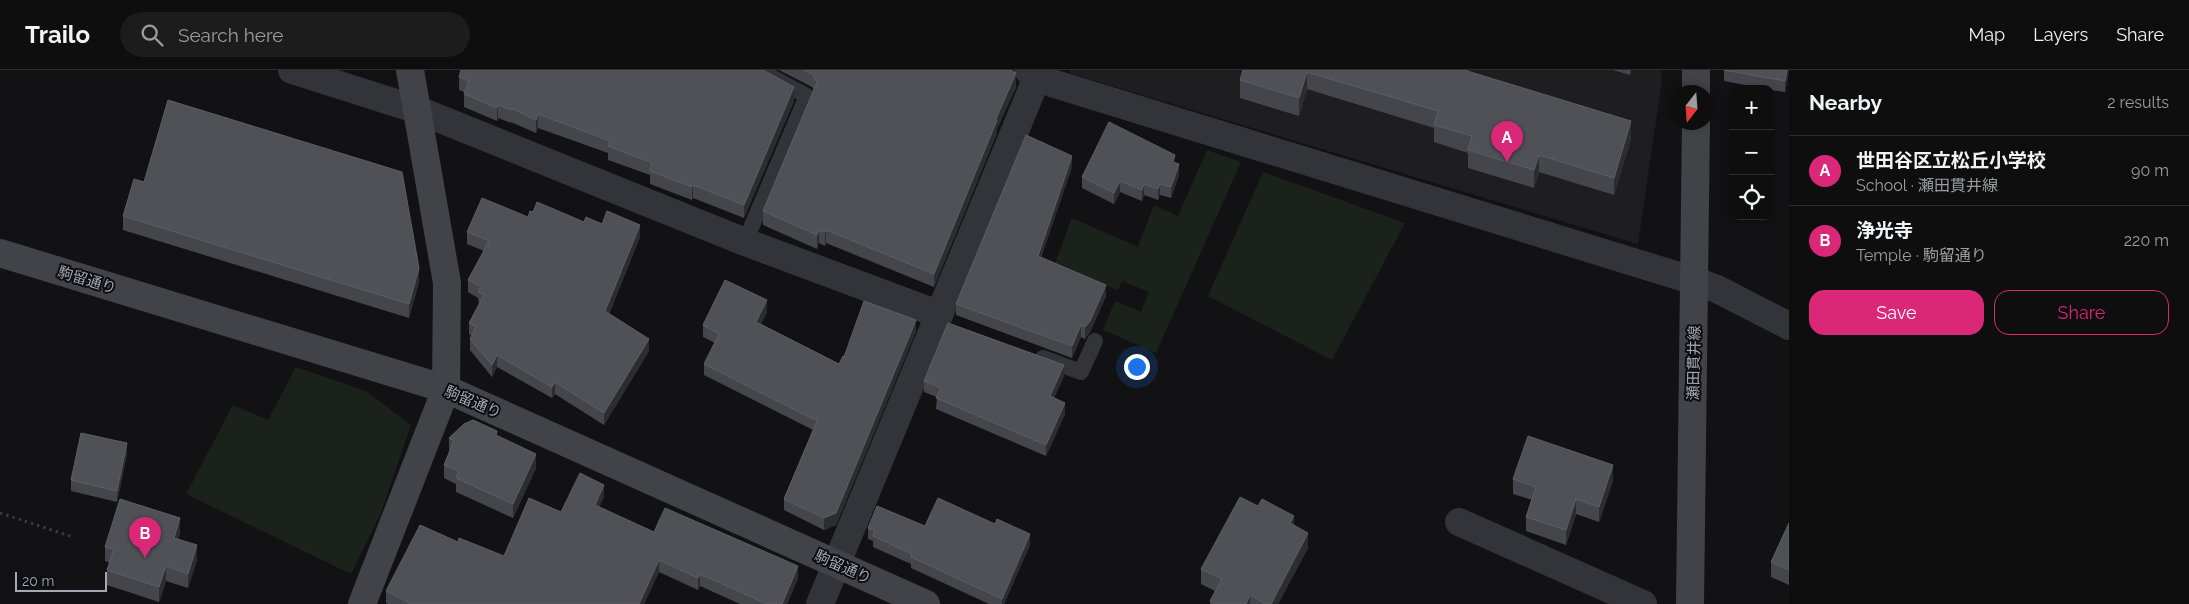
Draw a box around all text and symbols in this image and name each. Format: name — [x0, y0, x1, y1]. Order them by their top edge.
search box — [120, 12, 470, 57]
text: Trailo — [25, 20, 90, 49]
icon: search — [138, 21, 166, 49]
text: Search here — [178, 24, 283, 46]
text: Map — [1969, 24, 2005, 45]
text: Layers — [2033, 24, 2088, 45]
text: Share — [2116, 24, 2164, 45]
north arrow — [1669, 85, 1714, 130]
map controls — [1729, 85, 1774, 220]
button: + — [1729, 85, 1774, 130]
text: Nearby — [1809, 90, 1882, 115]
text: 2 results — [2107, 93, 2169, 112]
pin: A — [1491, 121, 1523, 162]
button: − — [1729, 130, 1774, 175]
text: 世田谷区立松丘小学校 — [1856, 149, 2046, 171]
text: A — [1820, 161, 1830, 180]
text: 90 m — [2131, 161, 2169, 180]
button: locate — [1729, 175, 1774, 220]
text: School · 瀬田貫井線 — [1856, 176, 1998, 195]
text: 浄光寺 — [1856, 219, 1913, 241]
text: B — [1820, 231, 1830, 250]
text: 220 m — [2124, 231, 2169, 250]
text: Temple · 駒留通り — [1856, 246, 1987, 265]
street label: 駒留通り — [56, 263, 118, 297]
button: Save — [1809, 290, 1984, 335]
button: Share — [1994, 290, 2169, 335]
street label: 瀬田貫井線 — [1684, 325, 1704, 401]
your location — [1124, 354, 1150, 380]
street label: 駒留通り — [442, 382, 504, 422]
pin: B — [129, 517, 161, 558]
street label: 駒留通り — [812, 547, 874, 587]
scale bar — [15, 569, 108, 592]
text: 20 m — [22, 573, 54, 589]

